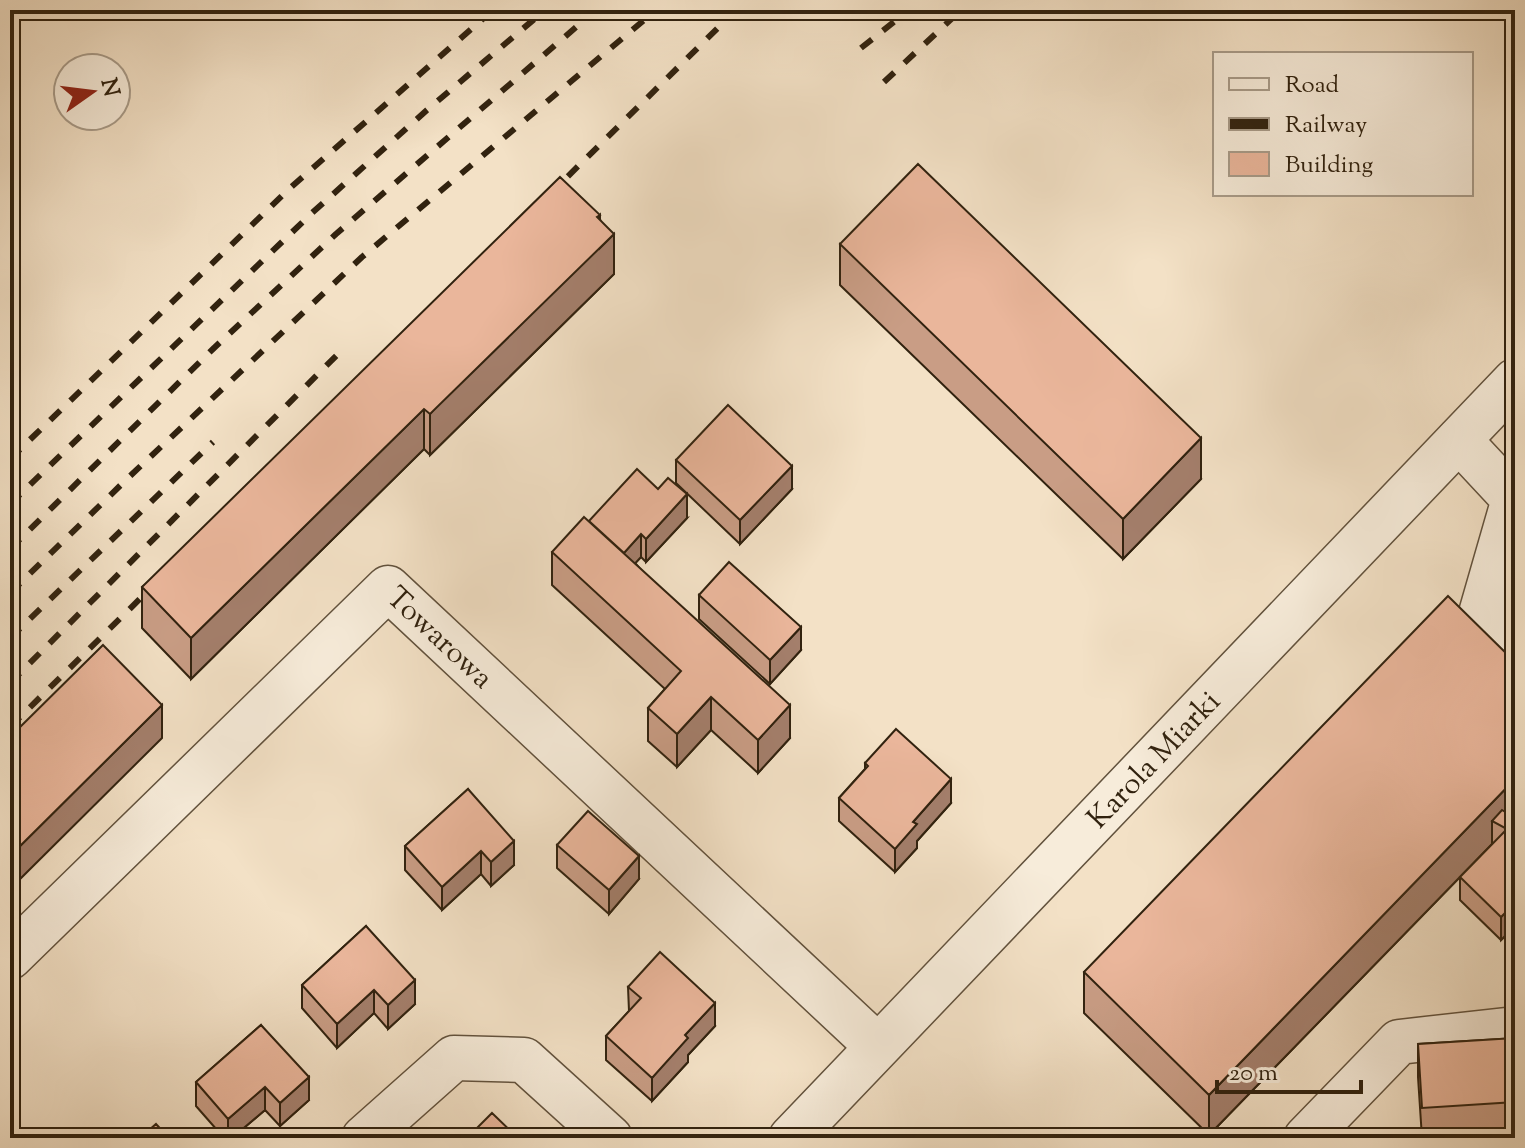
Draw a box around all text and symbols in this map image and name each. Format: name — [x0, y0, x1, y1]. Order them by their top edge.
north arrow — [52, 52, 132, 132]
legend — [1213, 52, 1473, 196]
text: Road — [1285, 69, 1339, 103]
text: N — [91, 75, 126, 101]
text: Railway — [1285, 109, 1367, 143]
text: Building — [1285, 149, 1374, 183]
street label: Towarowa — [375, 578, 502, 700]
street label: Karola Miarki — [1078, 682, 1232, 840]
scale bar — [1217, 1044, 1361, 1094]
text: 20 m — [1229, 1057, 1278, 1091]

